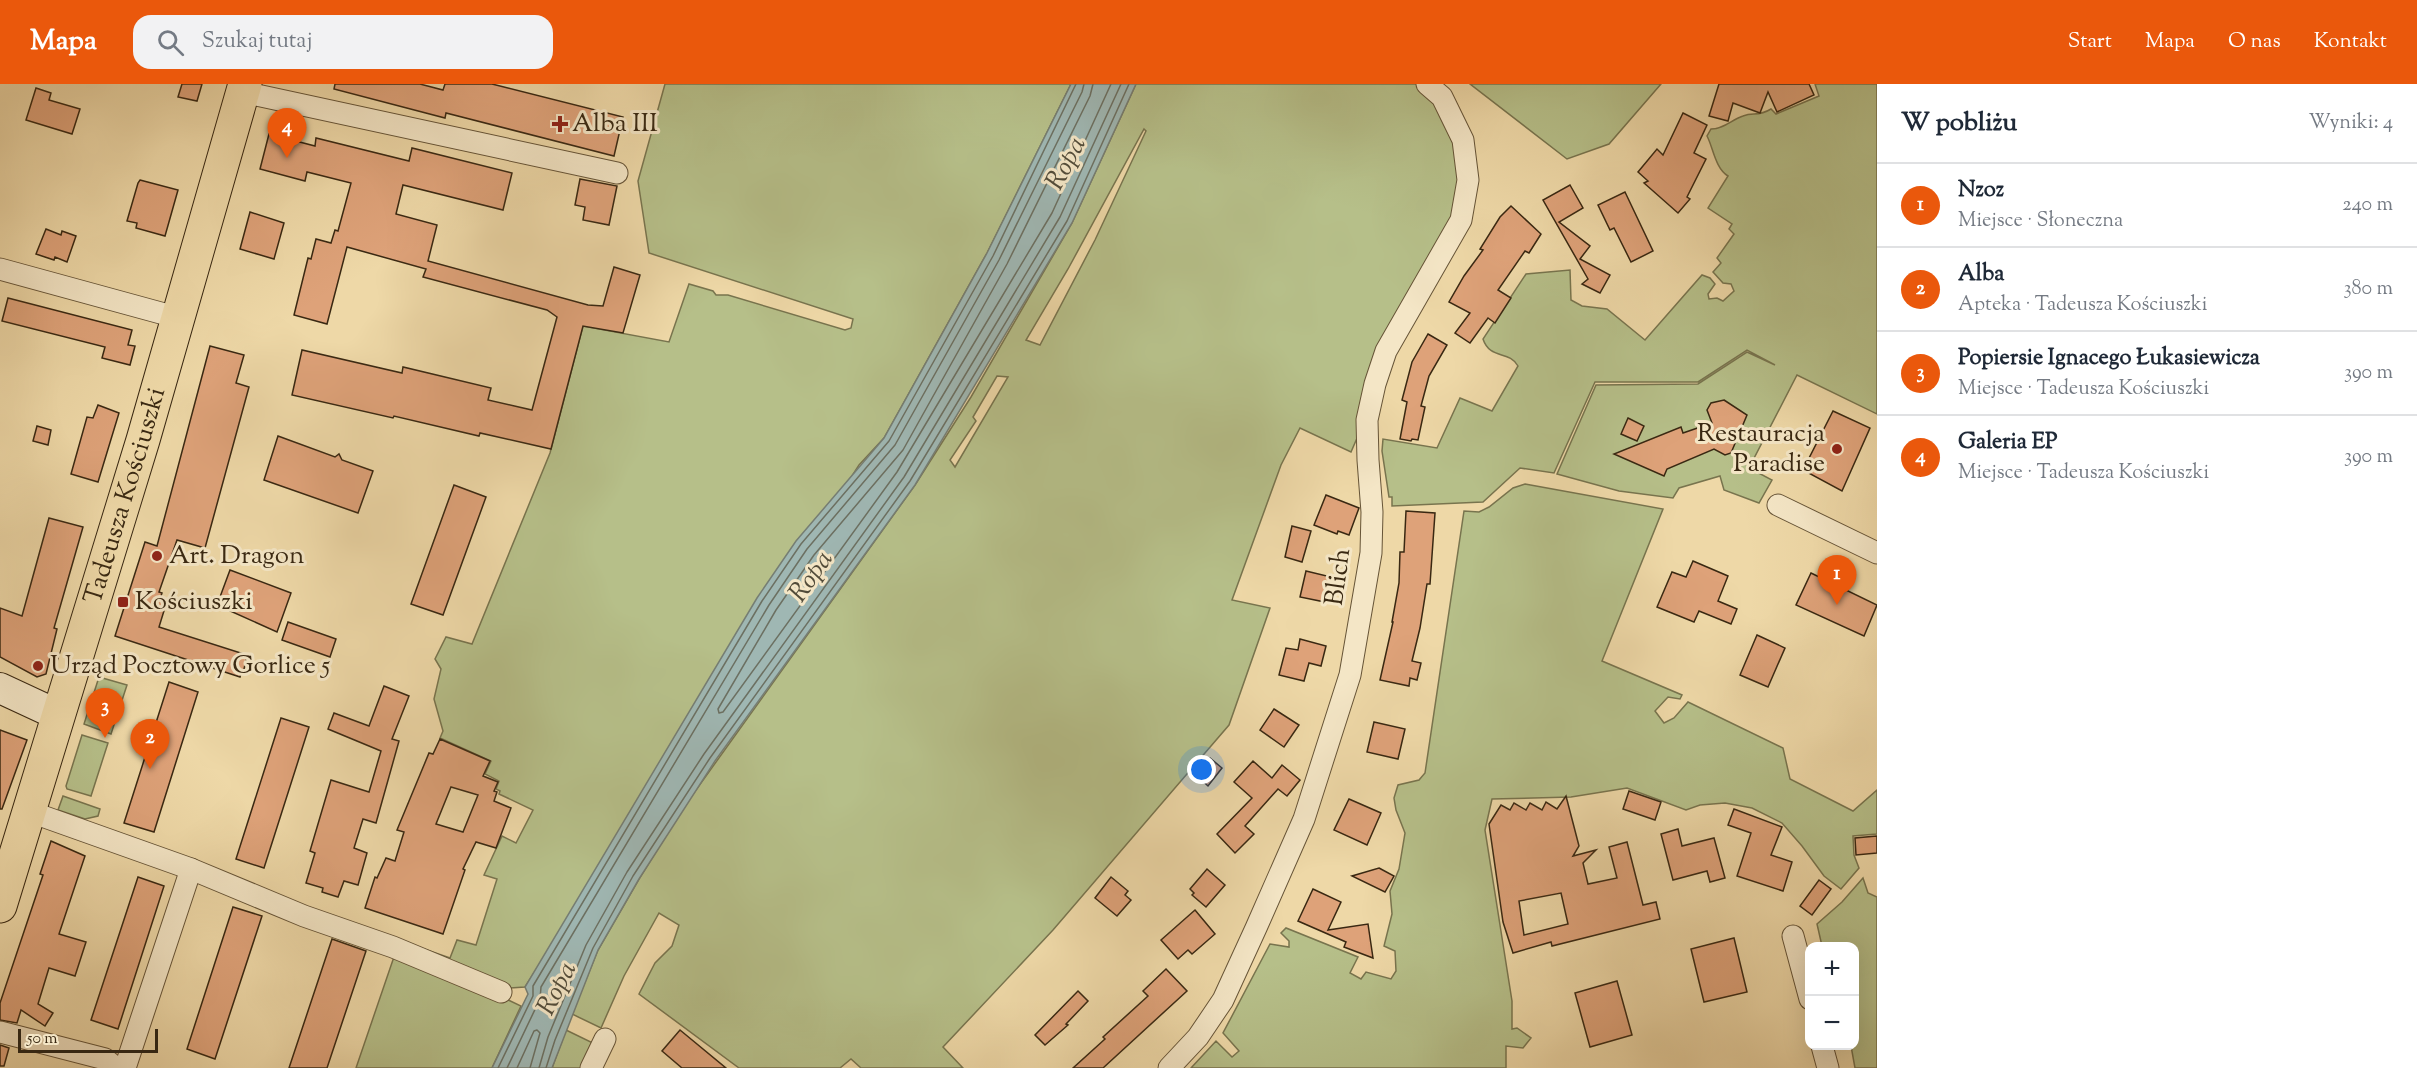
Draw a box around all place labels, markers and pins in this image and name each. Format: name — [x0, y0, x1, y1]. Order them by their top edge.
place label: Alba III — [572, 106, 658, 143]
pin: 4 — [268, 109, 306, 158]
marker: Alba III — [553, 117, 567, 131]
place label: Restauracja Paradise — [1697, 416, 1825, 483]
marker: Restauracja Paradise — [1830, 442, 1844, 456]
place label: Art. Dragon — [169, 538, 304, 575]
marker: Art. Dragon — [150, 549, 164, 563]
pin: 1 — [1818, 556, 1856, 605]
place label: Kościuszki — [135, 584, 253, 621]
marker: Kościuszki — [116, 595, 130, 609]
place label: Urząd Pocztowy Gorlice 5 — [50, 648, 330, 685]
marker: Urząd Pocztowy Gorlice 5 — [31, 659, 45, 673]
pin: 3 — [86, 688, 124, 738]
pin: 2 — [130, 720, 170, 769]

